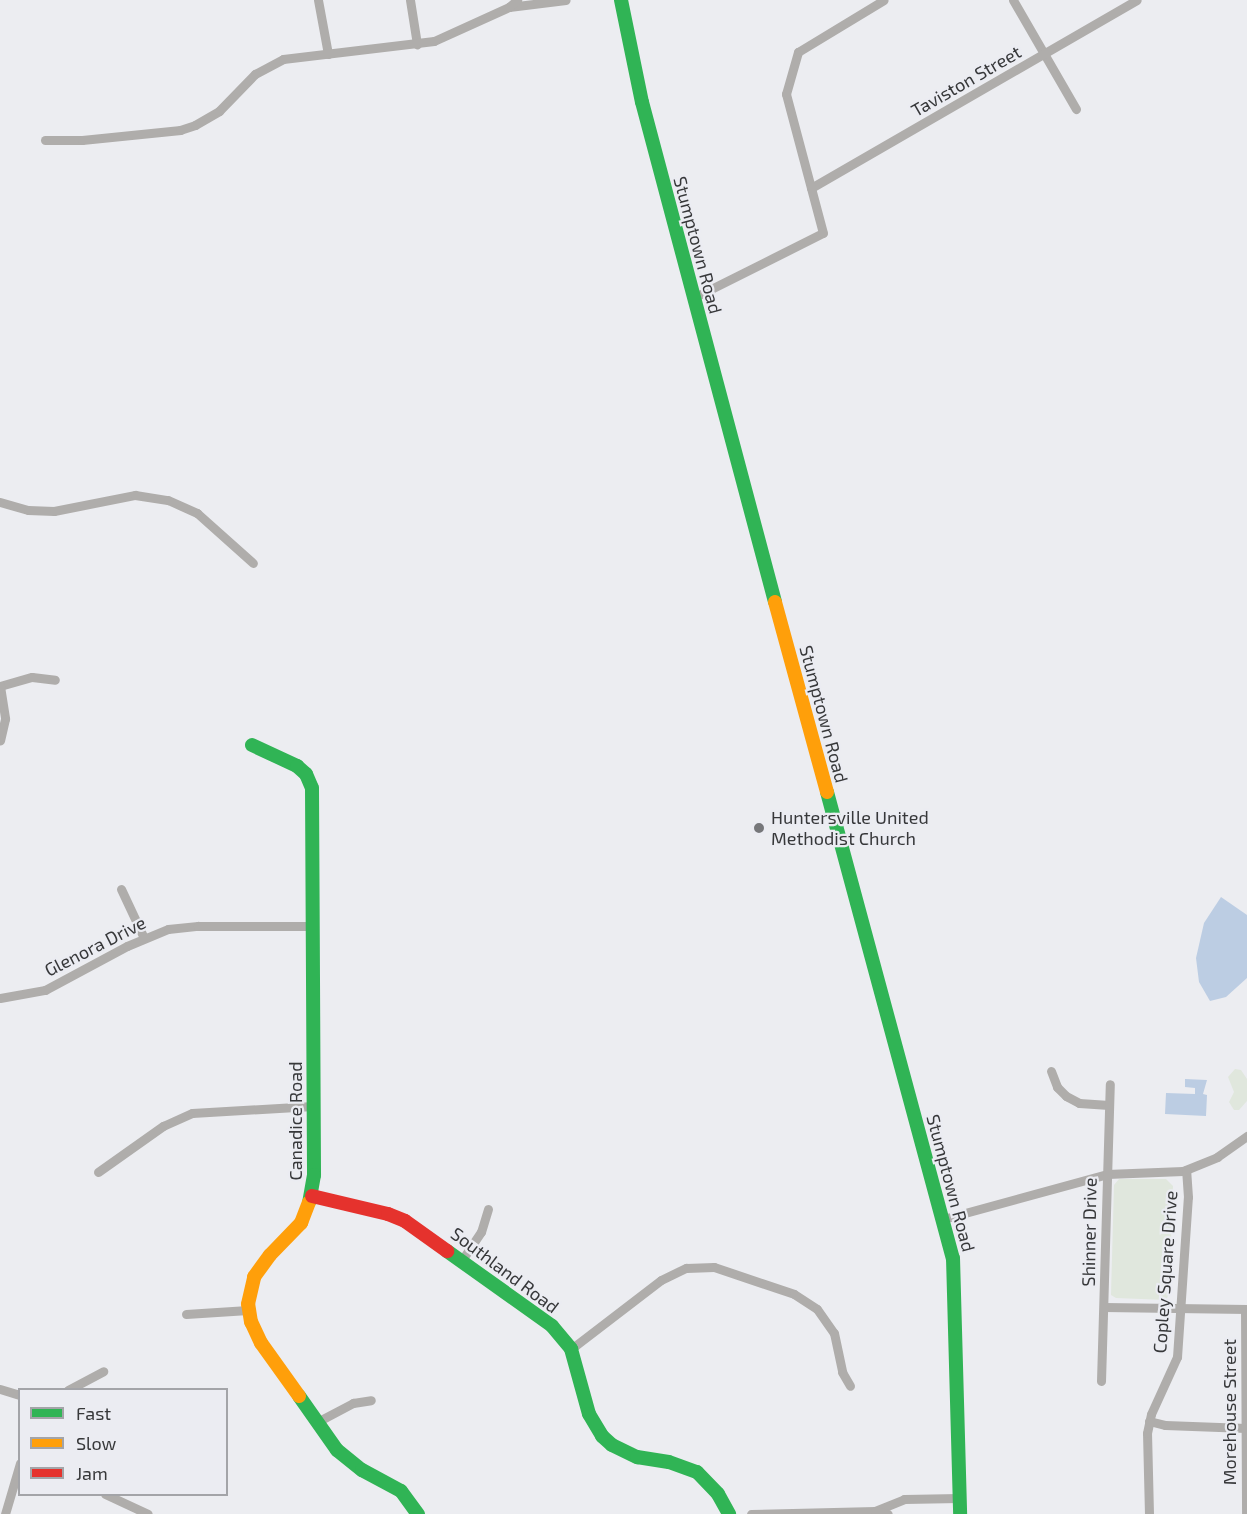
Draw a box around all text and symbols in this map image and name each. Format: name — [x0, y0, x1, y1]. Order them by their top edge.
street label: Taviston Street — [907, 41, 1025, 121]
street label: Stumptown Road — [669, 174, 727, 316]
street label: Stumptown Road — [795, 643, 853, 785]
place label: Huntersville United Methodist Church — [771, 807, 929, 850]
marker: Huntersville United Methodist Church — [752, 821, 766, 835]
street label: Glenora Drive — [41, 911, 149, 981]
street label: Canadice Road — [284, 1061, 306, 1181]
street label: Stumptown Road — [922, 1112, 980, 1254]
street label: Shinner Drive — [1077, 1177, 1101, 1287]
street label: Copley Square Drive — [1149, 1190, 1181, 1354]
street label: Southland Road — [447, 1222, 563, 1318]
street label: Morehouse Street — [1218, 1339, 1240, 1485]
legend — [18, 1388, 228, 1496]
text: Fast — [76, 1402, 111, 1424]
text: Slow — [76, 1432, 116, 1454]
text: Jam — [76, 1462, 108, 1484]

